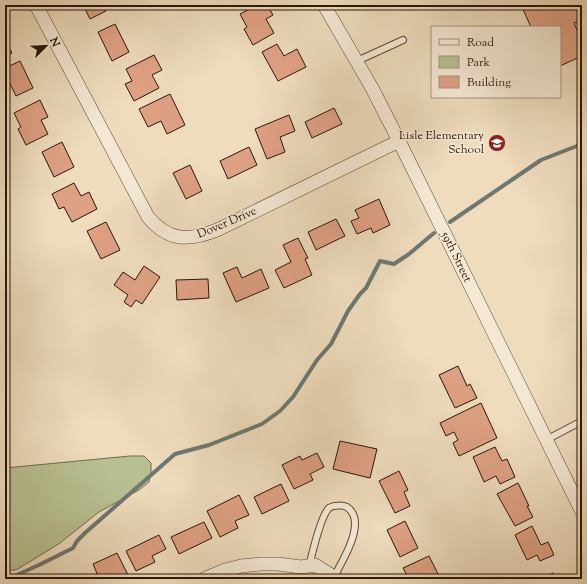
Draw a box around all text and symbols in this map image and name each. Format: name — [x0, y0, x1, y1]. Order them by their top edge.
north arrow — [26, 26, 66, 66]
legend — [431, 26, 561, 98]
text: N — [45, 34, 63, 50]
text: Road — [467, 34, 494, 52]
text: Park — [467, 54, 490, 72]
text: Building — [467, 74, 511, 92]
place label: Lisle Elementary School — [399, 127, 485, 159]
school or university icon: Lisle Elementary School — [487, 133, 507, 153]
street label: Dover Drive — [194, 202, 260, 244]
street label: 59th Street — [436, 228, 476, 285]

